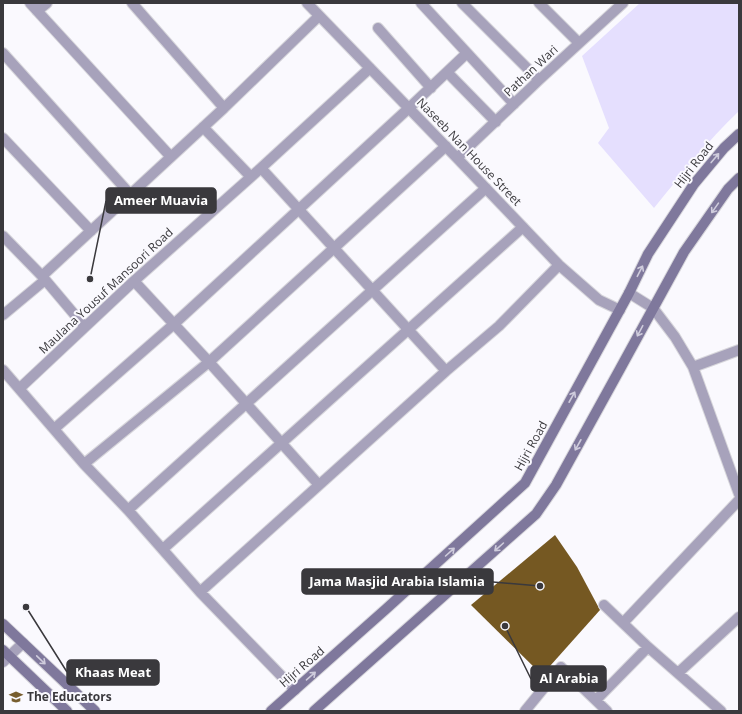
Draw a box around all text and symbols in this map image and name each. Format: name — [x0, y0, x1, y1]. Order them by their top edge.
street label: Pathan Wari — [500, 41, 561, 100]
street label: Naseeb Nan House Street — [413, 94, 526, 209]
street label: Hijri Road — [670, 138, 717, 191]
one-way arrow — [711, 153, 720, 163]
callout: Ameer Muavia — [106, 188, 216, 213]
text: Ameer Muavia — [114, 191, 208, 209]
one-way arrow — [711, 202, 719, 213]
street label: Maulana Yousuf Mansoori Road — [35, 224, 176, 357]
one-way arrow — [637, 265, 644, 277]
one-way arrow — [636, 325, 644, 337]
one-way arrow — [569, 392, 576, 404]
street label: Hijri Road — [510, 418, 551, 474]
one-way arrow — [573, 439, 581, 451]
one-way arrow — [494, 542, 504, 551]
one-way arrow — [445, 547, 455, 557]
callout: Jama Masjid Arabia Islamia — [302, 569, 493, 594]
text: Jama Masjid Arabia Islamia — [308, 572, 485, 590]
street label: Hijri Road — [275, 642, 328, 691]
one-way arrow — [36, 655, 46, 665]
callout: Khaas Meat — [67, 660, 159, 685]
text: Khaas Meat — [75, 663, 151, 681]
callout: Al Arabia — [531, 666, 606, 691]
text: Al Arabia — [539, 669, 599, 687]
one-way arrow — [306, 671, 316, 681]
place label: The Educators — [27, 688, 112, 705]
school or university icon: The Educators — [8, 689, 24, 705]

